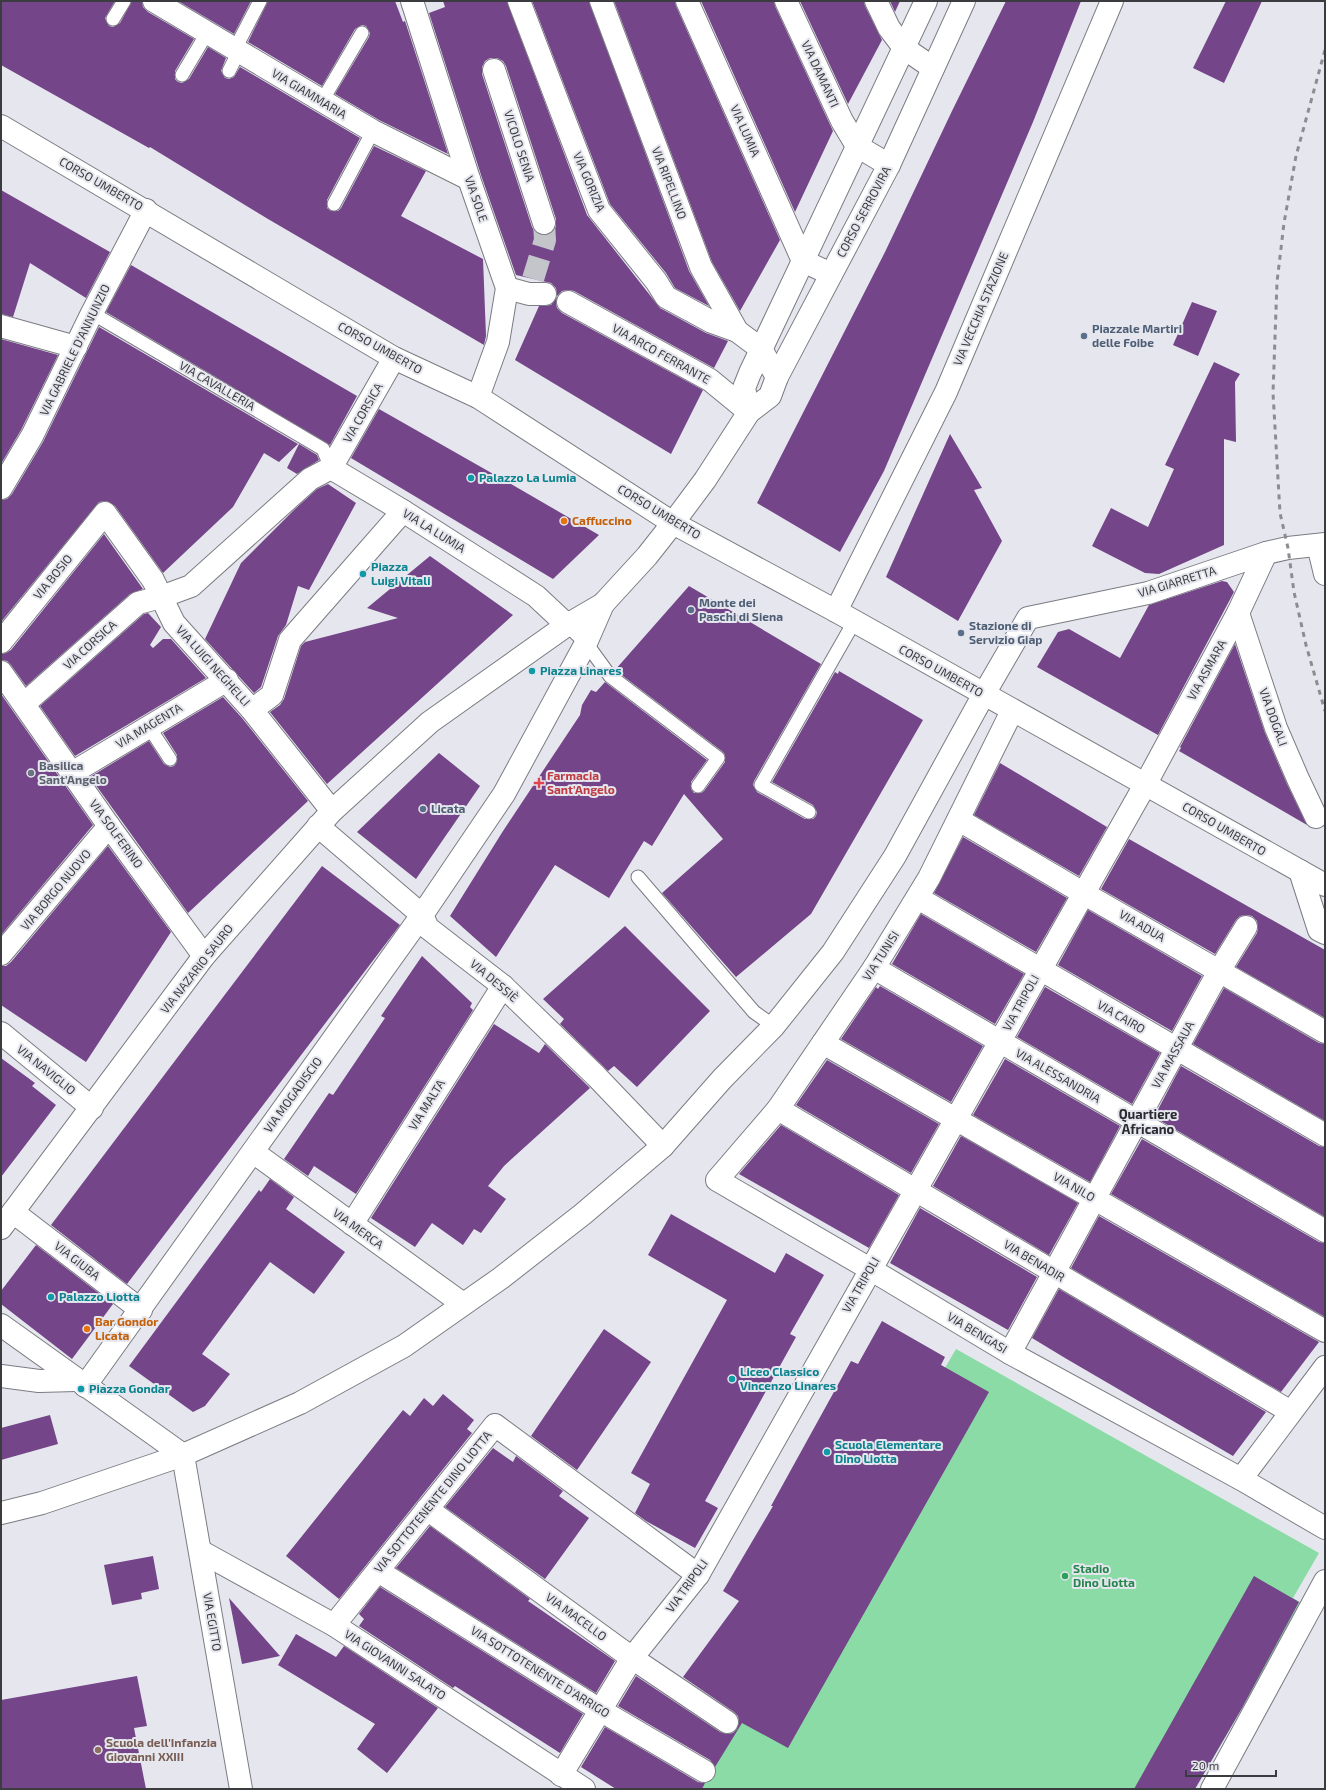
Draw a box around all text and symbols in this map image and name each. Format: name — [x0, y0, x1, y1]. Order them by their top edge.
street label: VIA DAMANTI — [799, 38, 843, 109]
street label: VIA GIAMMARIA — [269, 65, 350, 121]
street label: VIA LUMIA — [728, 102, 764, 159]
street label: VICOLO SENIA — [502, 108, 538, 184]
street label: VIA RIPELLINO — [650, 144, 690, 221]
street label: VIA GORIZIA — [571, 149, 609, 214]
street label: CORSO UMBERTO — [57, 153, 146, 213]
street label: CORSO SERROVIRA — [833, 163, 893, 259]
street label: VIA SOLE — [463, 174, 491, 224]
street label: VIA VECCHIA STAZIONE — [950, 249, 1010, 368]
street label: VIA GABRIELE D'ANNUNZIO — [36, 282, 112, 418]
street label: CORSO UMBERTO — [336, 318, 425, 376]
street label: VIA ARCO FERRANTE — [610, 320, 713, 386]
place label: Piazzale Martiri delle Foibe — [1092, 321, 1182, 349]
marker: Piazzale Martiri delle Foibe — [1079, 331, 1089, 341]
street label: VIA CAVALLERIA — [177, 358, 259, 413]
street label: VIA CORSICA — [339, 380, 385, 445]
place label: Palazzo La Lumia — [479, 470, 577, 484]
marker: Palazzo La Lumia — [466, 473, 476, 483]
street label: CORSO UMBERTO — [615, 481, 704, 541]
street label: VIA LA LUMIA — [401, 505, 469, 555]
place label: Caffuccino — [572, 513, 632, 527]
marker: Caffuccino — [559, 516, 569, 526]
street label: VIA BOSIO — [30, 551, 75, 602]
place label: Piazza Luigi Vitali — [371, 559, 430, 587]
street label: VIA GIARRETTA — [1136, 562, 1218, 600]
marker: Piazza Luigi Vitali — [358, 569, 368, 579]
place label: Monte dei Paschi di Siena — [699, 595, 783, 623]
marker: Monte dei Paschi di Siena — [686, 605, 696, 615]
street label: VIA CORSICA — [60, 616, 119, 672]
place label: Stazione di Servizio Giap — [969, 618, 1042, 646]
street label: VIA LUIGI NEGHELLI — [174, 622, 254, 709]
marker: Stazione di Servizio Giap — [956, 628, 966, 638]
street label: VIA ASMARA — [1184, 636, 1229, 702]
street label: CORSO UMBERTO — [897, 641, 986, 699]
place label: Piazza Linares — [540, 663, 622, 677]
marker: Piazza Linares — [527, 666, 537, 676]
street label: VIA DOGALI — [1257, 686, 1291, 748]
street label: VIA MAGENTA — [113, 700, 185, 750]
place label: Basilica Sant'Angelo — [39, 758, 107, 786]
marker: Basilica Sant'Angelo — [26, 768, 36, 778]
place label: Farmacia Sant'Angelo — [547, 768, 615, 796]
marker: Farmacia Sant'Angelo — [534, 778, 544, 788]
street label: VIA SOLFERINO — [87, 796, 146, 870]
street label: CORSO UMBERTO — [1180, 798, 1269, 858]
place label: Licata — [431, 801, 466, 815]
marker: Licata — [418, 804, 428, 814]
street label: VIA BORGO NUOVO — [17, 846, 93, 933]
street label: VIA ADUA — [1117, 906, 1168, 944]
street label: VIA NAZARIO SAURO — [157, 921, 235, 1016]
street label: VIA TUNISI — [859, 928, 901, 983]
street label: VIA DESSIÈ — [468, 956, 522, 1005]
street label: VIA TRIPOLI — [999, 972, 1041, 1033]
street label: VIA CAIRO — [1095, 997, 1148, 1035]
street label: VIA MASSAUA — [1148, 1018, 1197, 1091]
street label: VIA NAVIGLIO — [15, 1041, 79, 1097]
street label: VIA ALESSANDRIA — [1014, 1045, 1104, 1105]
street label: VIA MOGADISCIO — [260, 1054, 324, 1135]
street label: VIA MALTA — [405, 1076, 447, 1132]
district label: Quartiere Africano — [1119, 1106, 1177, 1137]
street label: VIA NILO — [1051, 1169, 1098, 1204]
street label: VIA MERCA — [330, 1205, 387, 1252]
street label: VIA BENADIR — [1001, 1236, 1068, 1284]
street label: VIA GIUBA — [52, 1238, 104, 1283]
street label: VIA TRIPOLI — [839, 1254, 882, 1315]
place label: Palazzo Liotta — [59, 1289, 140, 1303]
marker: Palazzo Liotta — [46, 1292, 56, 1302]
street label: VIA BENGASI — [945, 1309, 1010, 1356]
place label: Bar Gondor Licata — [95, 1314, 158, 1342]
marker: Bar Gondor Licata — [82, 1324, 92, 1334]
place label: Liceo Classico Vincenzo Linares — [740, 1364, 836, 1392]
marker: Liceo Classico Vincenzo Linares — [727, 1374, 737, 1384]
place label: Piazza Gondar — [89, 1381, 170, 1395]
marker: Piazza Gondar — [76, 1384, 86, 1394]
street label: VIA SOTTOTENENTE DINO LIOTTA — [371, 1427, 494, 1575]
place label: Scuola Elementare Dino Liotta — [835, 1437, 942, 1465]
marker: Scuola Elementare Dino Liotta — [822, 1447, 832, 1457]
street label: VIA TRIPOLI — [662, 1556, 710, 1615]
place label: Stadio Dino Liotta — [1073, 1561, 1135, 1589]
marker: Stadio Dino Liotta — [1060, 1571, 1070, 1581]
street label: VIA MACELLO — [543, 1589, 610, 1643]
street label: VIA EGITTO — [201, 1591, 225, 1652]
street label: VIA SOTTOTENENTE D'ARRIGO — [468, 1622, 613, 1720]
street label: VIA GIOVANNI SALATO — [342, 1626, 449, 1702]
place label: Scuola dell'Infanzia Giovanni XXIII — [106, 1735, 217, 1763]
marker: Scuola dell'Infanzia Giovanni XXIII — [93, 1745, 103, 1755]
scale bar — [1186, 1752, 1276, 1778]
text: 20 m — [1192, 1758, 1219, 1772]

